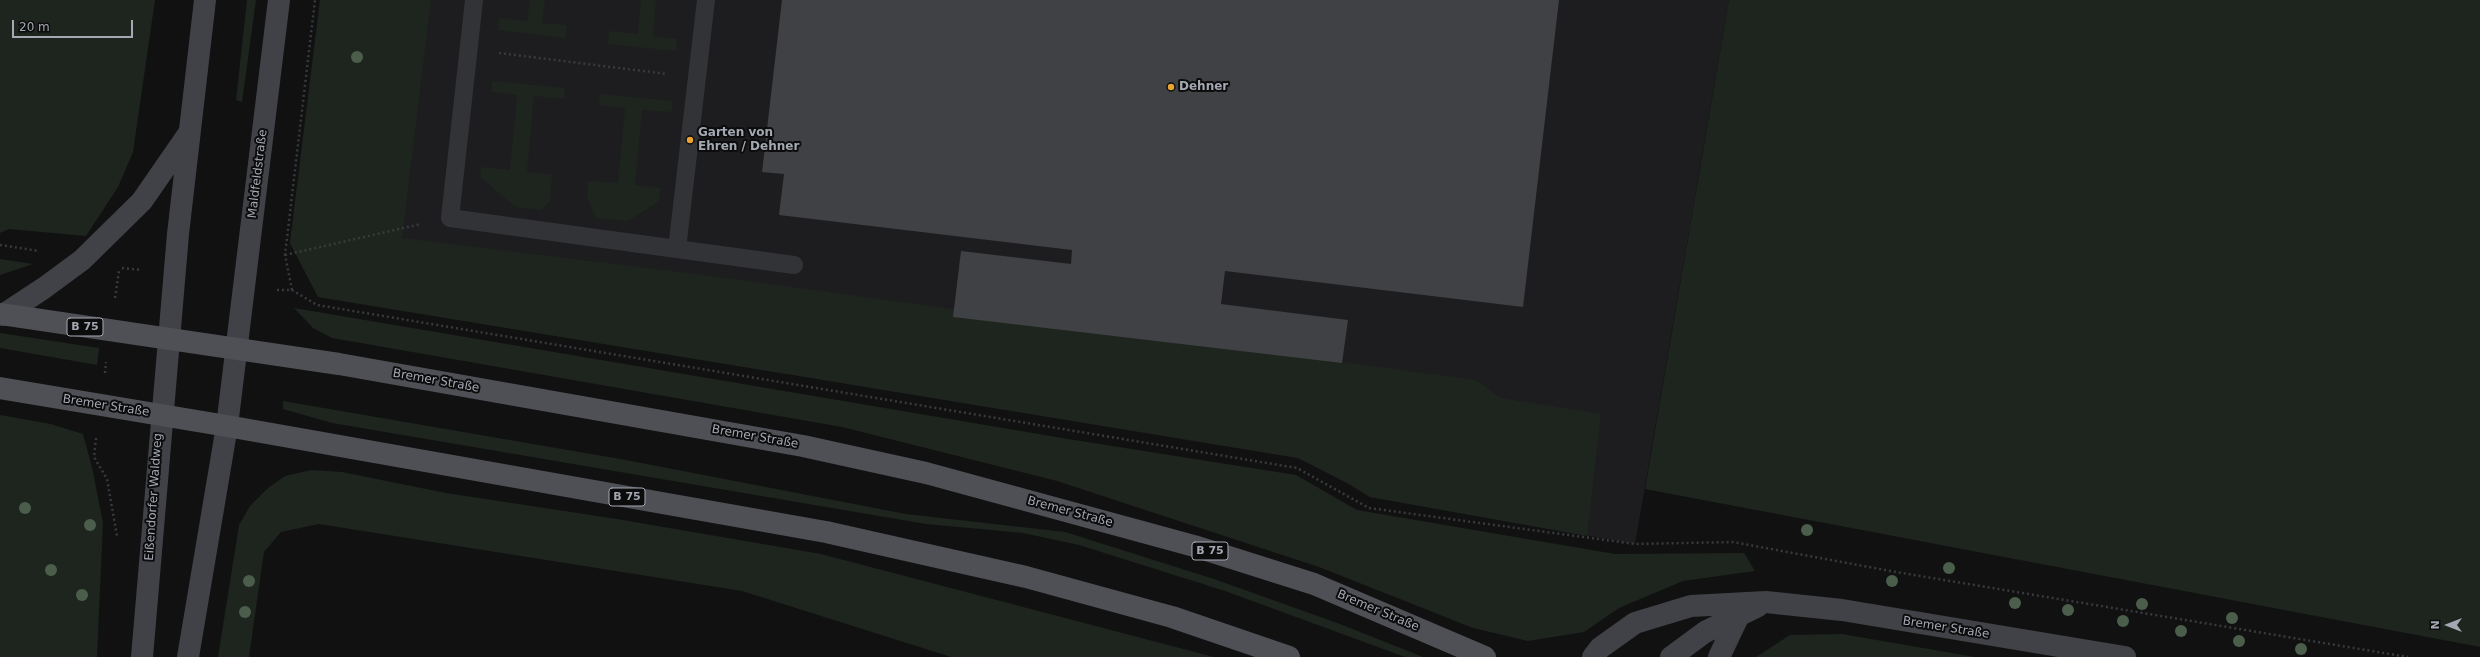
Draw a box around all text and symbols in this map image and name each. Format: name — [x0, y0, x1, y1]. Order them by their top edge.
scale bar — [14, 12, 135, 38]
text: 20 m — [19, 20, 50, 34]
place label: Dehner — [1179, 80, 1228, 94]
marker: Dehner — [1166, 82, 1176, 92]
place label: Garten von Ehren / Dehner — [698, 126, 799, 154]
street label: Maldfeldstraße — [245, 129, 271, 219]
marker: Garten von Ehren / Dehner — [685, 135, 695, 145]
road number: B 75 — [67, 318, 103, 336]
street label: Bremer Straße — [392, 366, 480, 396]
street label: Bremer Straße — [62, 392, 150, 420]
street label: Bremer Straße — [711, 422, 799, 452]
street label: Eißendorfer Waldweg — [142, 433, 166, 561]
road number: B 75 — [609, 488, 645, 506]
street label: Bremer Straße — [1026, 494, 1114, 530]
road number: B 75 — [1192, 542, 1228, 560]
street label: Bremer Straße — [1335, 587, 1421, 635]
north arrow — [2428, 605, 2468, 645]
street label: Bremer Straße — [1902, 614, 1990, 642]
text: N — [2429, 620, 2442, 630]

